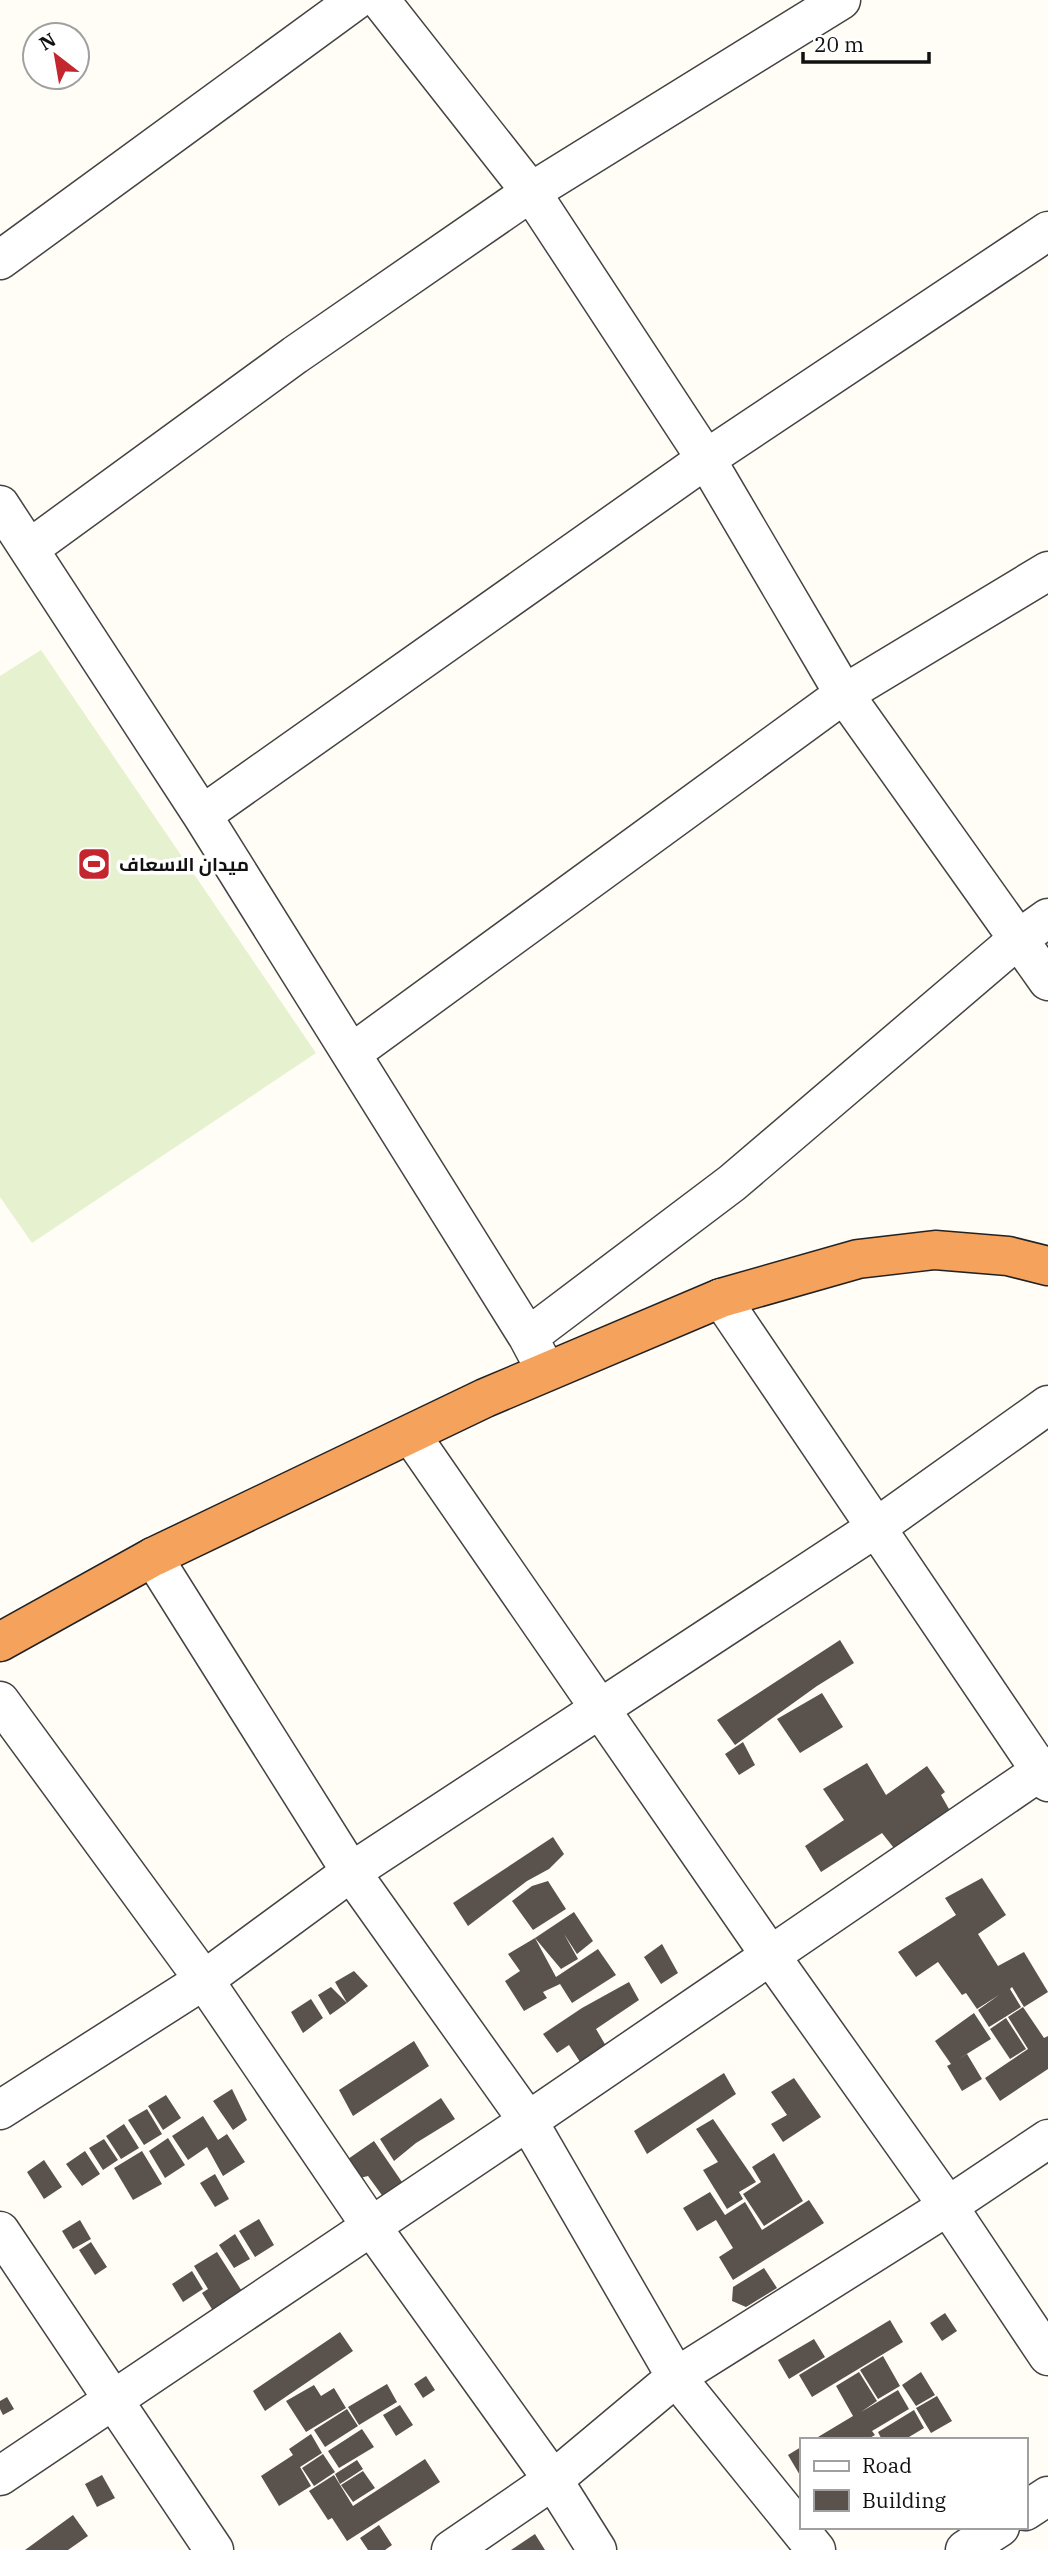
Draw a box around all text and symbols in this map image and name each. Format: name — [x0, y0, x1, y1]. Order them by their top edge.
north arrow — [21, 21, 91, 91]
scale bar — [803, 21, 929, 65]
text: N — [35, 27, 60, 56]
text: 20 m — [814, 30, 864, 58]
sports icon: ميدان الاسعاف — [75, 845, 113, 883]
place label: ميدان الاسعاف — [119, 852, 249, 876]
legend — [800, 2438, 1027, 2529]
text: Road — [862, 2451, 912, 2479]
text: Building — [862, 2486, 947, 2514]

